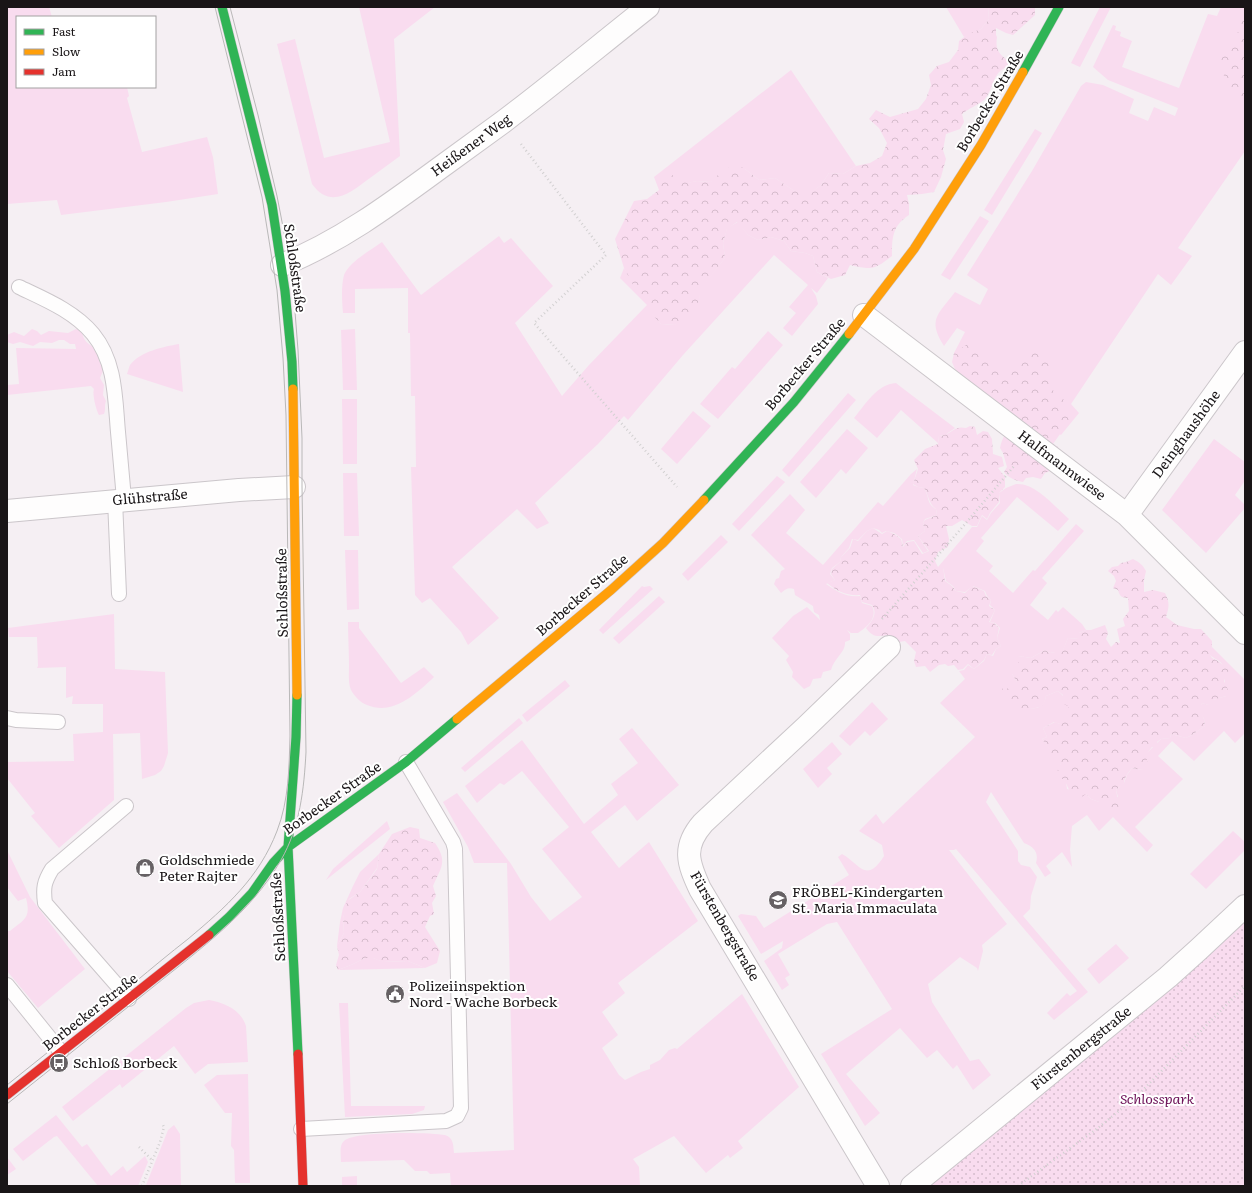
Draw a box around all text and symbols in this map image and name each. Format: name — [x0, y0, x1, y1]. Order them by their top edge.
legend — [16, 16, 156, 88]
text: Fast — [52, 22, 76, 40]
text: Slow — [52, 42, 81, 60]
street label: Borbecker Straße — [951, 46, 1028, 155]
text: Jam — [52, 62, 77, 80]
street label: Heißener Weg — [426, 108, 515, 180]
street label: Schloßstraße — [280, 222, 312, 313]
street label: Borbecker Straße — [759, 313, 849, 414]
street label: Deinghaushöhe — [1146, 385, 1224, 482]
street label: Halfmannwiese — [1014, 424, 1111, 504]
street label: Glühstraße — [111, 483, 188, 509]
street label: Schloßstraße — [270, 548, 292, 638]
street label: Borbecker Straße — [531, 549, 632, 640]
street label: Borbecker Straße — [278, 756, 385, 839]
place label: Goldschmiede Peter Rajter — [159, 849, 254, 885]
shop icon: Goldschmiede Peter Rajter — [134, 857, 156, 879]
street label: Fürstenbergstraße — [686, 867, 765, 984]
street label: Schloßstraße — [265, 872, 289, 962]
place label: FRÖBEL-Kindergarten St. Maria Immaculata — [792, 881, 943, 917]
school or university icon: FRÖBEL-Kindergarten St. Maria Immaculata — [767, 889, 789, 911]
street label: Borbecker Straße — [38, 968, 141, 1055]
place label: Polizeiinspektion Nord - Wache Borbeck — [409, 975, 558, 1011]
public building icon: Polizeiinspektion Nord - Wache Borbeck — [384, 983, 406, 1005]
street label: Fürstenbergstraße — [1026, 1000, 1135, 1094]
bus stop icon: Schloß Borbeck — [48, 1052, 70, 1074]
place label: Schloß Borbeck — [73, 1052, 178, 1072]
park label: Schlosspark — [1120, 1088, 1194, 1108]

